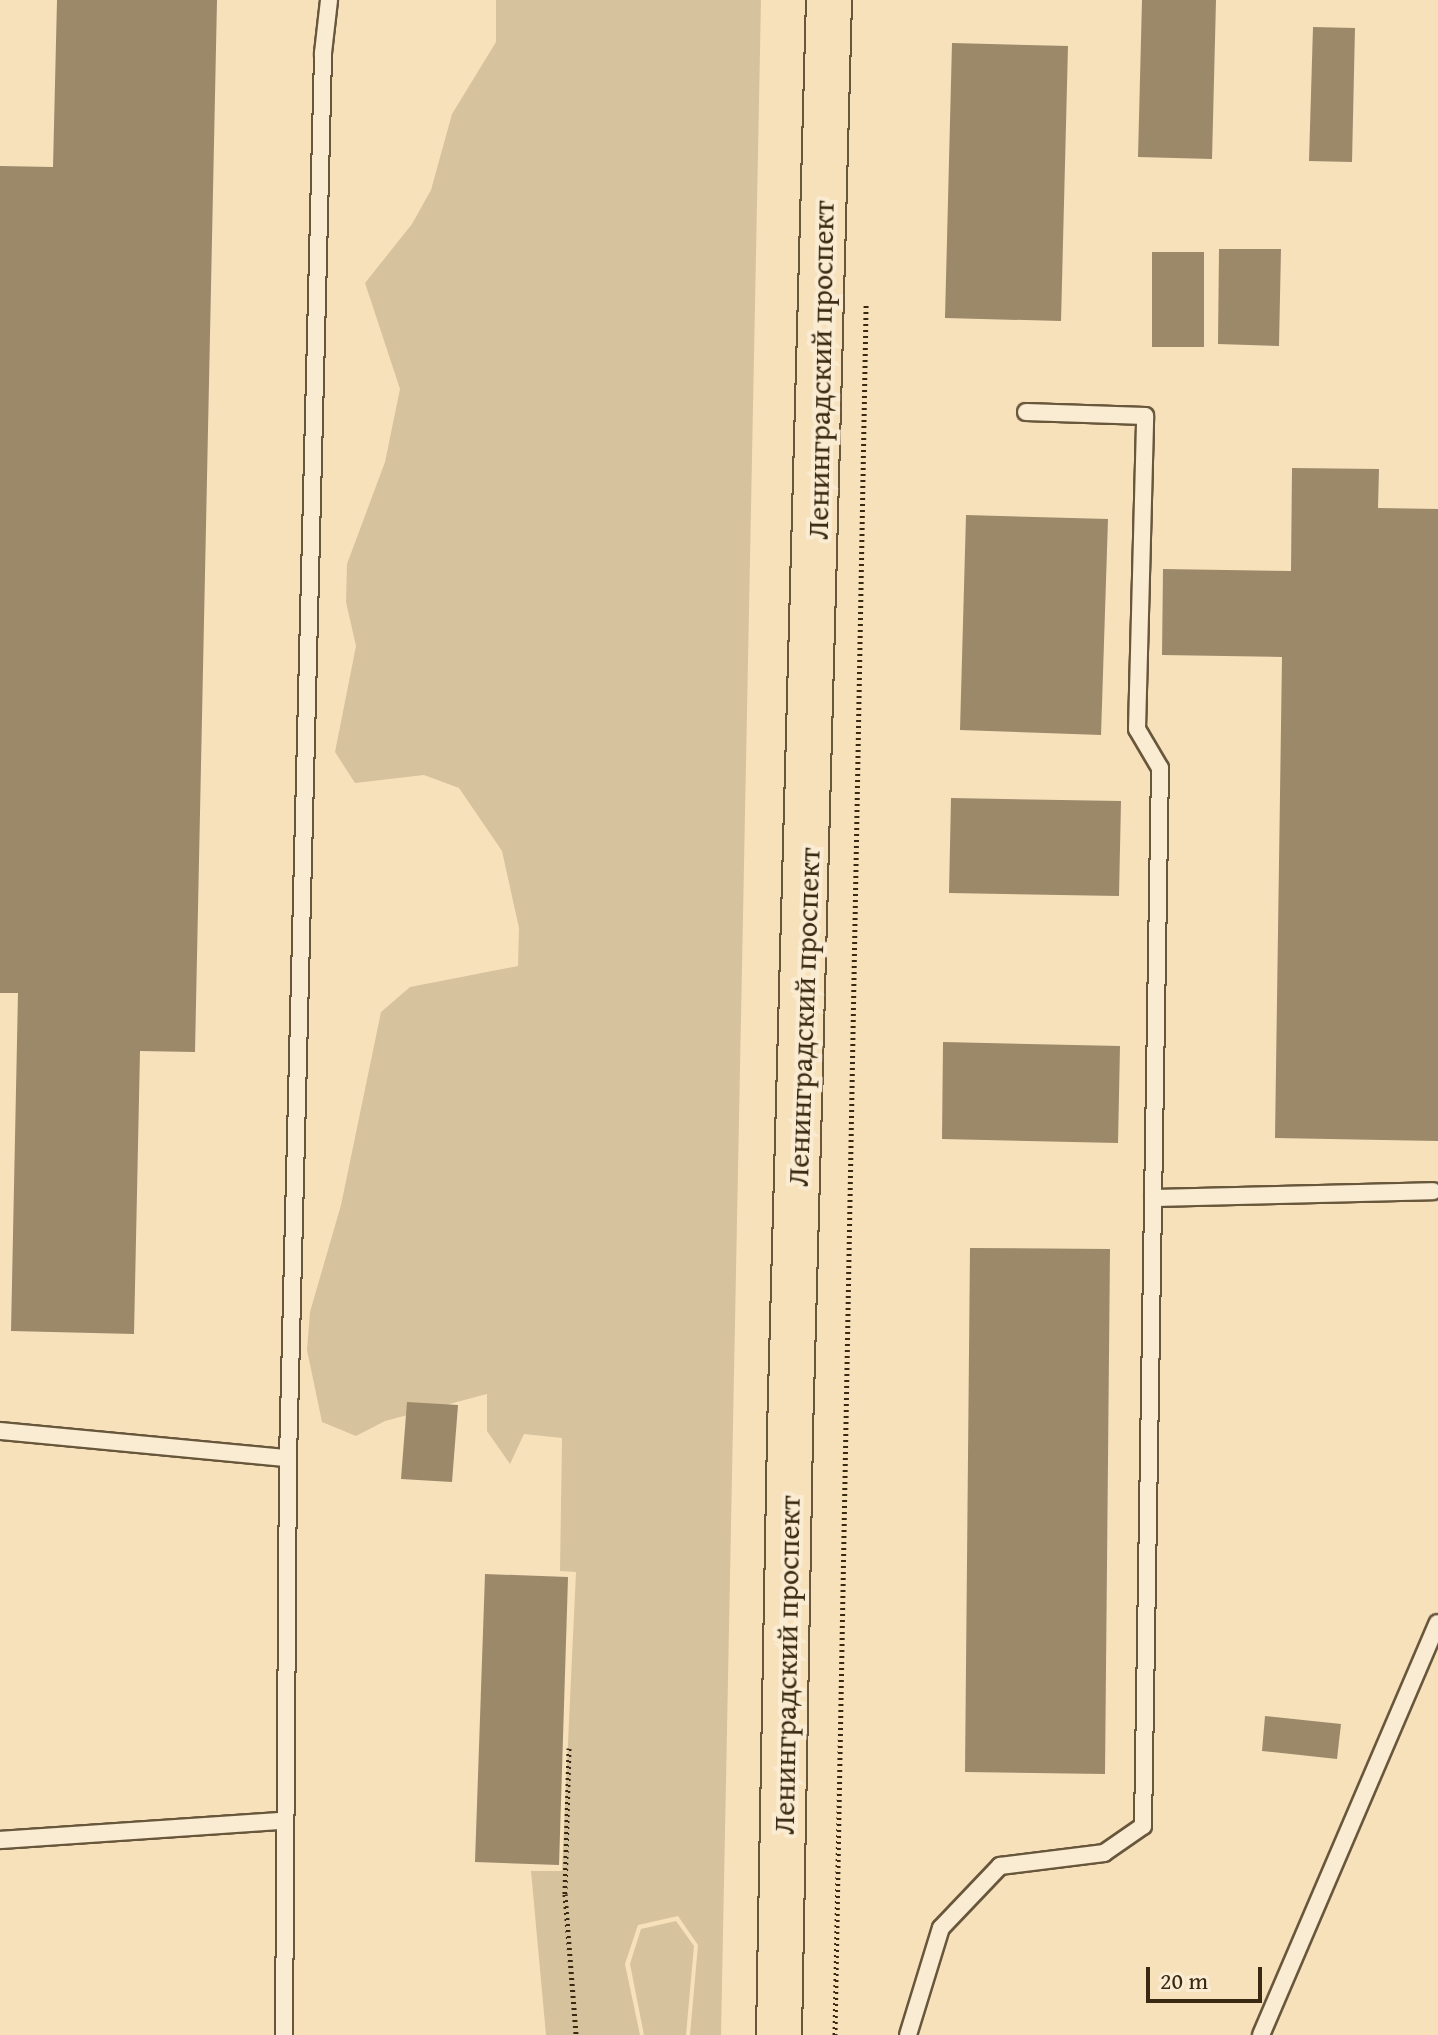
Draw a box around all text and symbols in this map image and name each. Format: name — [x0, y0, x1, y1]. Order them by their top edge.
street label: Ленинградский проспект — [799, 200, 841, 540]
street label: Ленинградский проспект — [779, 847, 827, 1187]
street label: Ленинградский проспект — [765, 1495, 807, 1835]
scale bar — [1150, 1951, 1266, 2001]
text: 20 m — [1160, 1963, 1208, 1998]

